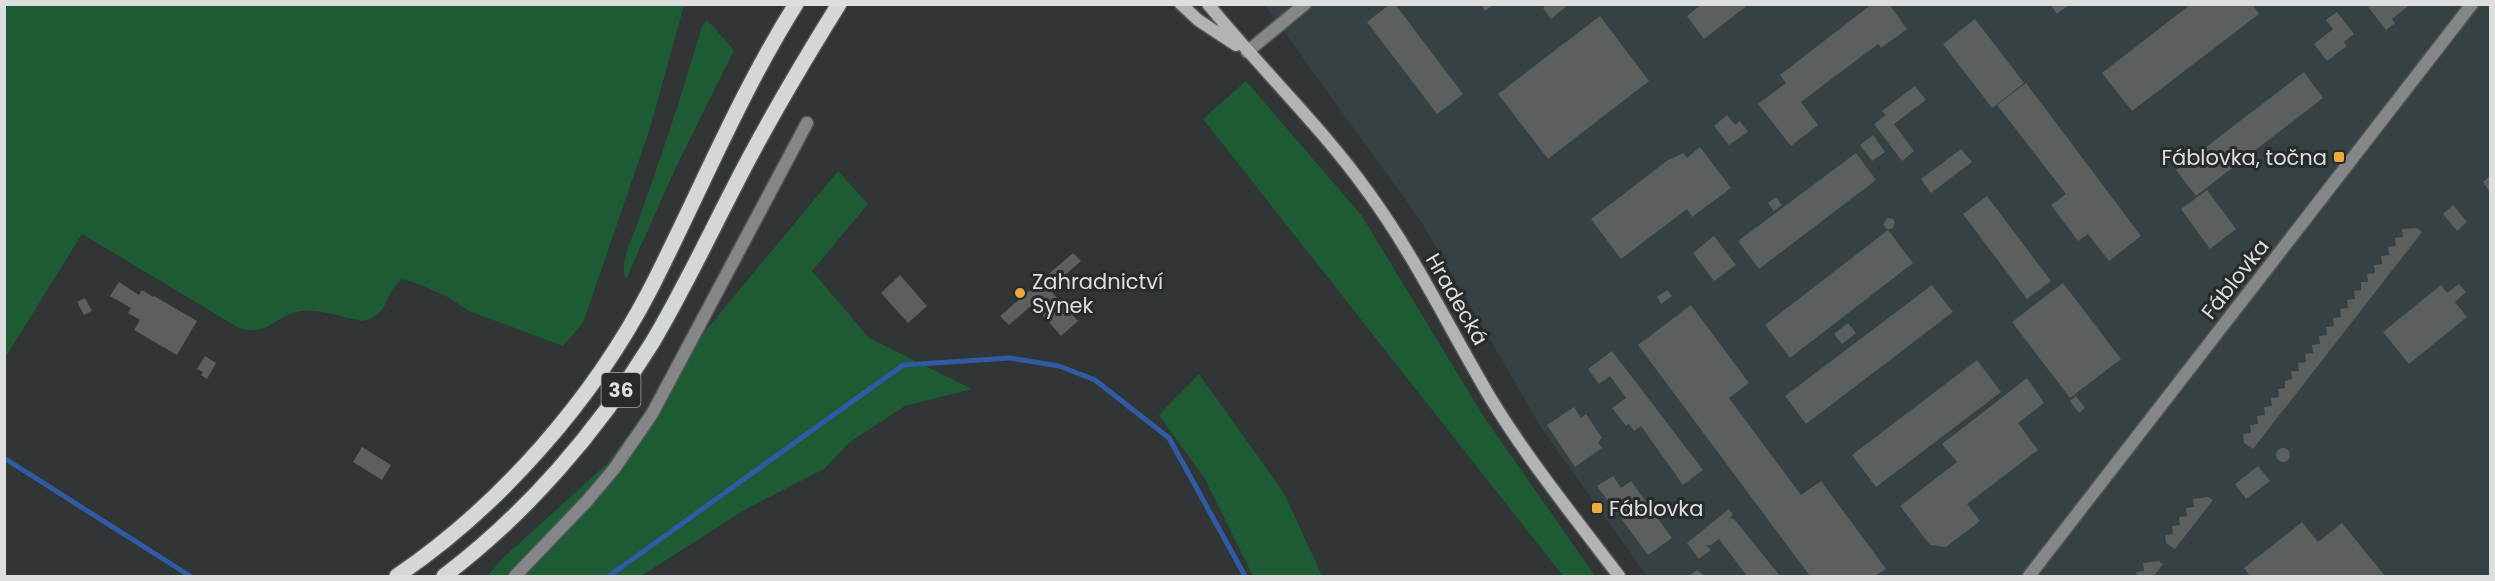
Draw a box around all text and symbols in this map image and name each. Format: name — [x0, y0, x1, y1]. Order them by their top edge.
place label: Fáblovka, točna — [2161, 143, 2327, 172]
marker: Fáblovka, točna — [2332, 150, 2346, 164]
street label: Fáblovka — [2195, 233, 2275, 325]
street label: Hradecká — [1419, 248, 1495, 350]
place label: Zahradnictví Synek — [1032, 267, 1163, 320]
marker: Zahradnictví Synek — [1013, 286, 1027, 300]
road number: 36 — [602, 373, 640, 407]
place label: Fáblovka — [1609, 494, 1703, 523]
marker: Fáblovka — [1590, 501, 1604, 515]

